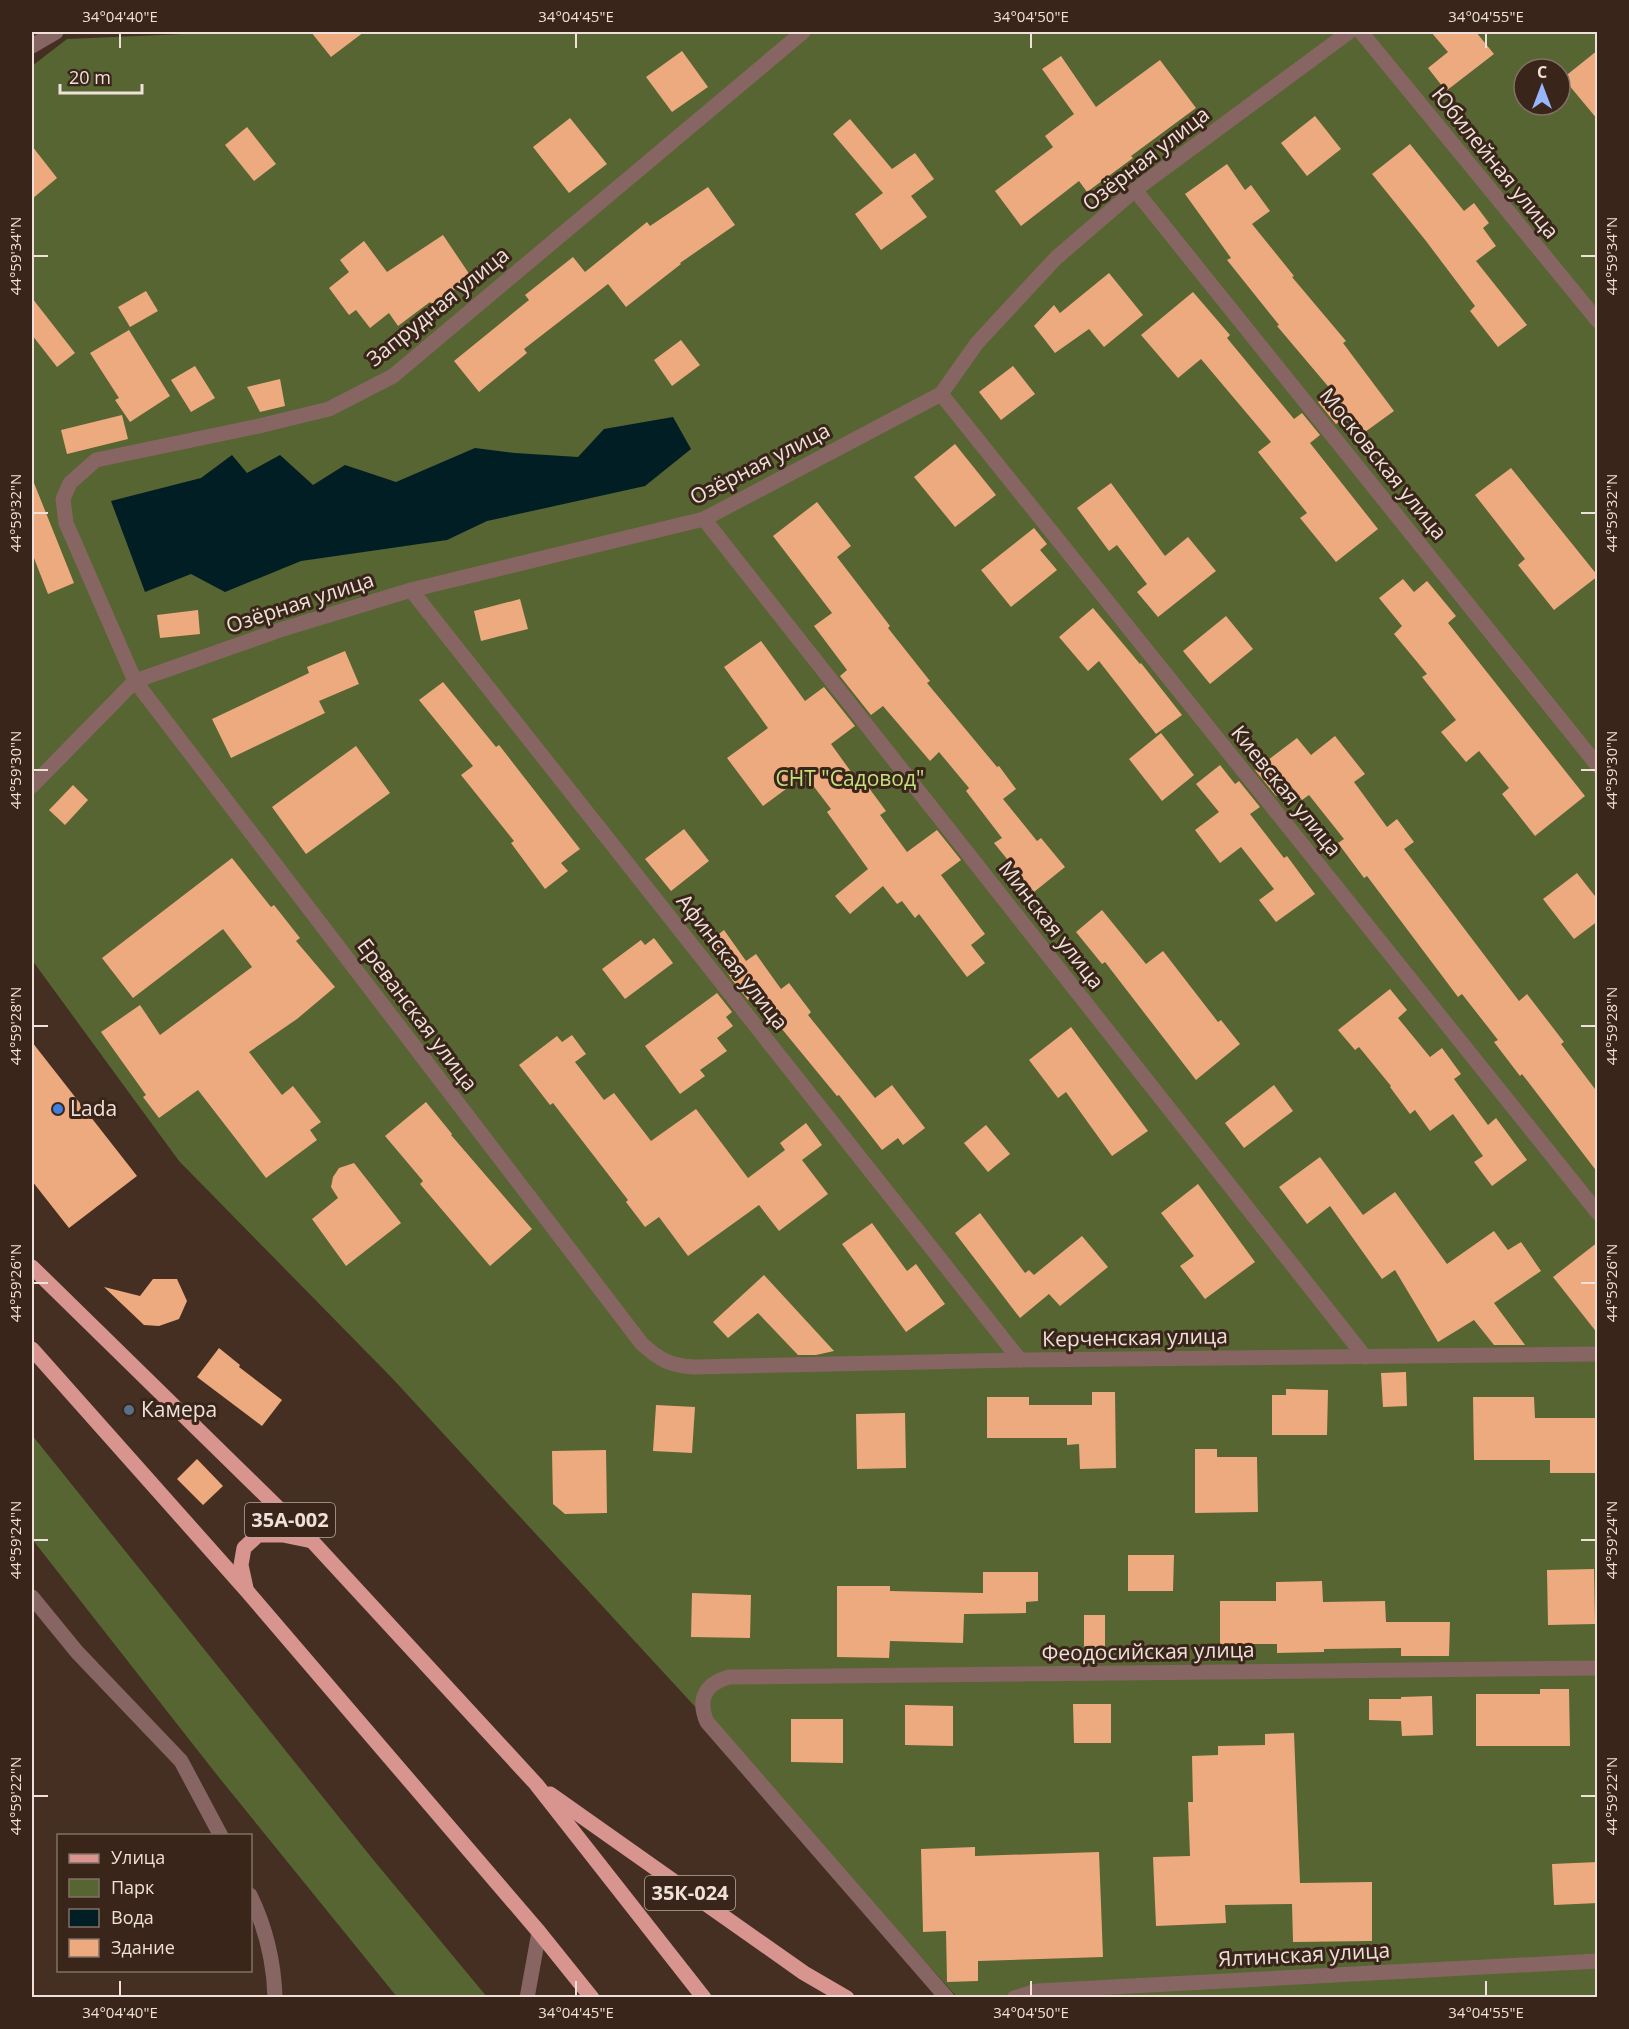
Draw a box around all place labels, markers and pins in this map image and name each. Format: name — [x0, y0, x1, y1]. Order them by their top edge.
place label: Lada — [70, 1094, 117, 1122]
marker: Lada — [51, 1102, 65, 1116]
place label: Камера — [141, 1395, 217, 1423]
marker: Камера — [122, 1403, 136, 1417]

